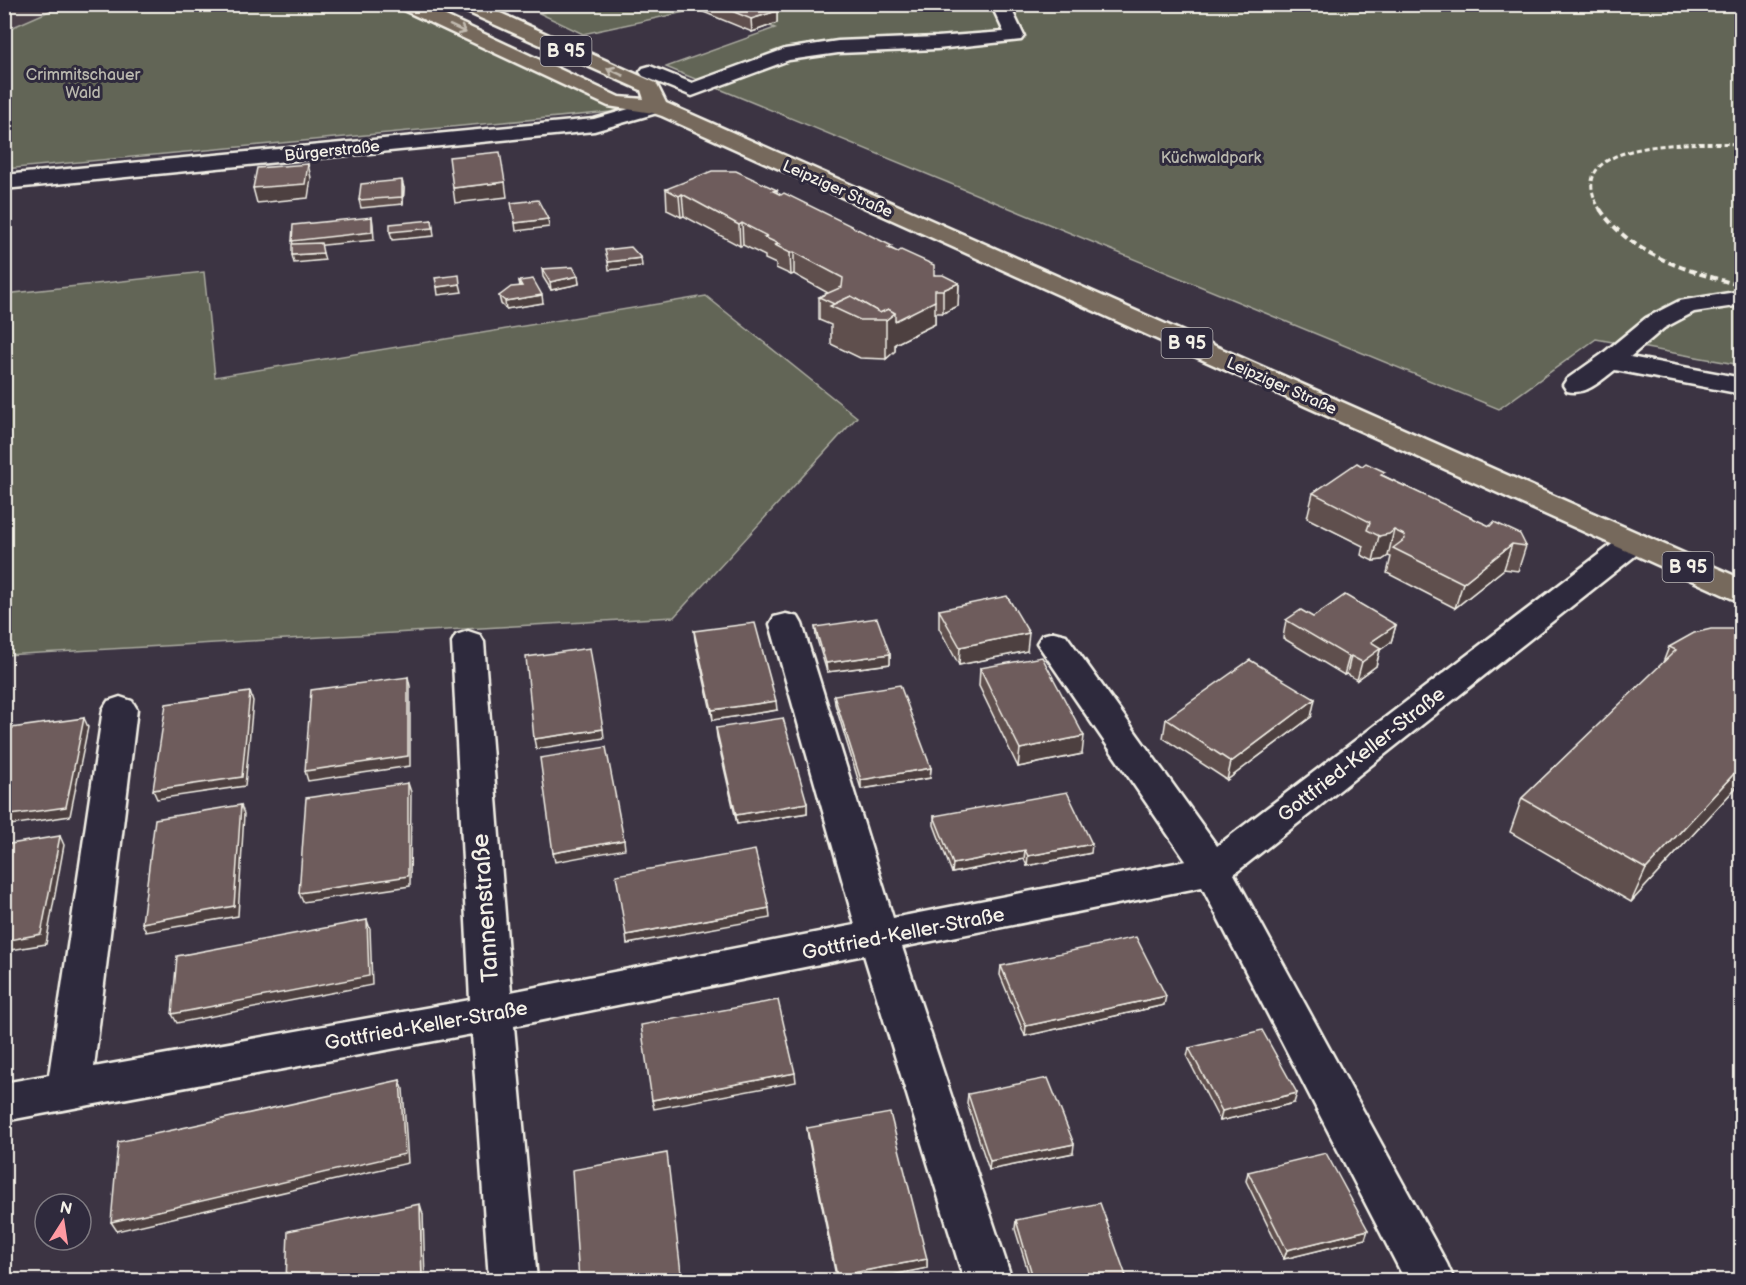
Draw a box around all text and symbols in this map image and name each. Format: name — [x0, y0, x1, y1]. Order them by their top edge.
one-way arrow — [448, 24, 466, 36]
road number: B 95 — [540, 36, 592, 66]
park label: Crimmitschauer Wald — [26, 66, 140, 103]
one-way arrow — [606, 66, 624, 78]
street label: Bürgerstraße — [284, 137, 381, 166]
park label: Küchwaldpark — [1161, 149, 1261, 168]
street label: Leipziger Straße — [779, 157, 896, 222]
road number: B 95 — [1162, 328, 1212, 358]
street label: Leipziger Straße — [1223, 354, 1340, 419]
road number: B 95 — [1662, 552, 1714, 582]
street label: Gottfried-Keller-Straße — [1273, 682, 1450, 828]
street label: Tannenstraße — [466, 833, 505, 983]
street label: Gottfried-Keller-Straße — [800, 903, 1007, 965]
street label: Gottfried-Keller-Straße — [323, 996, 530, 1056]
north arrow — [33, 1192, 93, 1252]
text: N — [58, 1198, 74, 1219]

